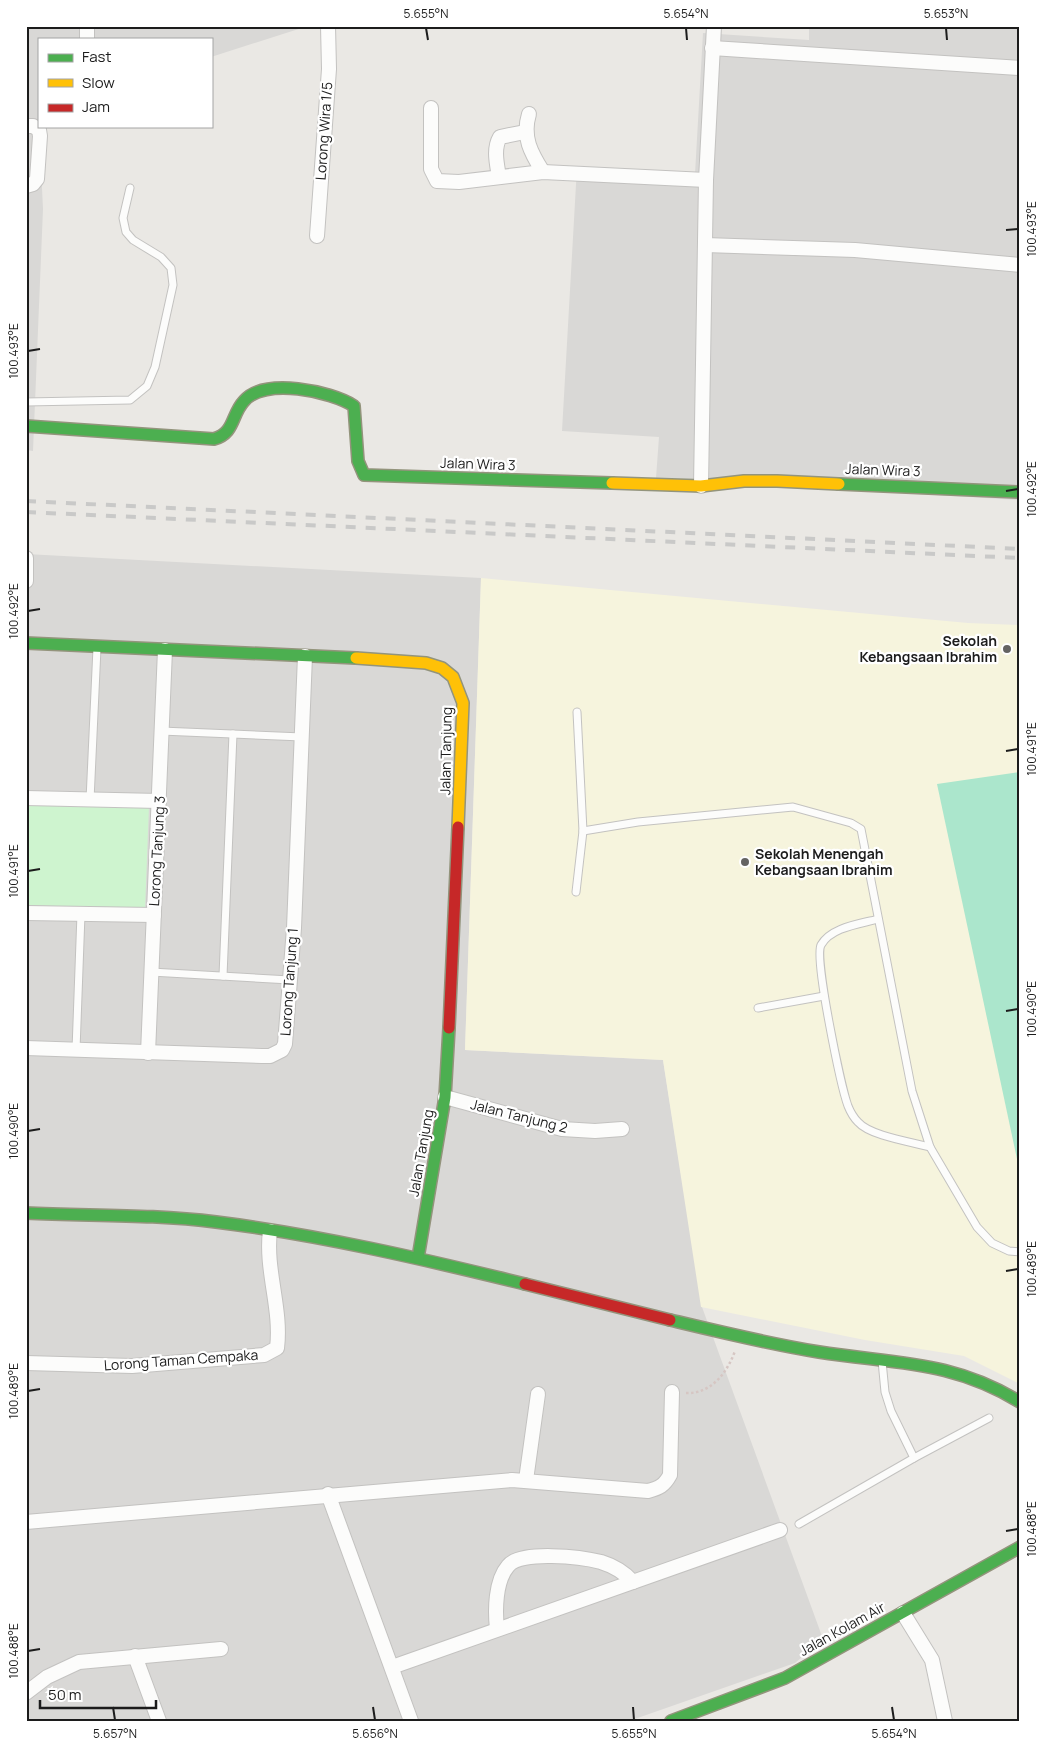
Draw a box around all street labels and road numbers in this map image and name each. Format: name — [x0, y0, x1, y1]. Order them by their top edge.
street label: Lorong Wira 1/5 — [311, 81, 336, 181]
street label: Jalan Wira 3 — [440, 453, 516, 474]
street label: Jalan Wira 3 — [845, 459, 921, 480]
street label: Jalan Tanjung — [435, 707, 456, 795]
street label: Lorong Tanjung 3 — [144, 795, 169, 907]
street label: Lorong Tanjung 1 — [275, 927, 302, 1037]
street label: Jalan Tanjung 2 — [469, 1094, 570, 1137]
street label: Jalan Tanjung — [403, 1108, 438, 1198]
street label: Lorong Taman Cempaka — [103, 1345, 259, 1374]
street label: Jalan Kolam Air — [795, 1597, 888, 1660]

